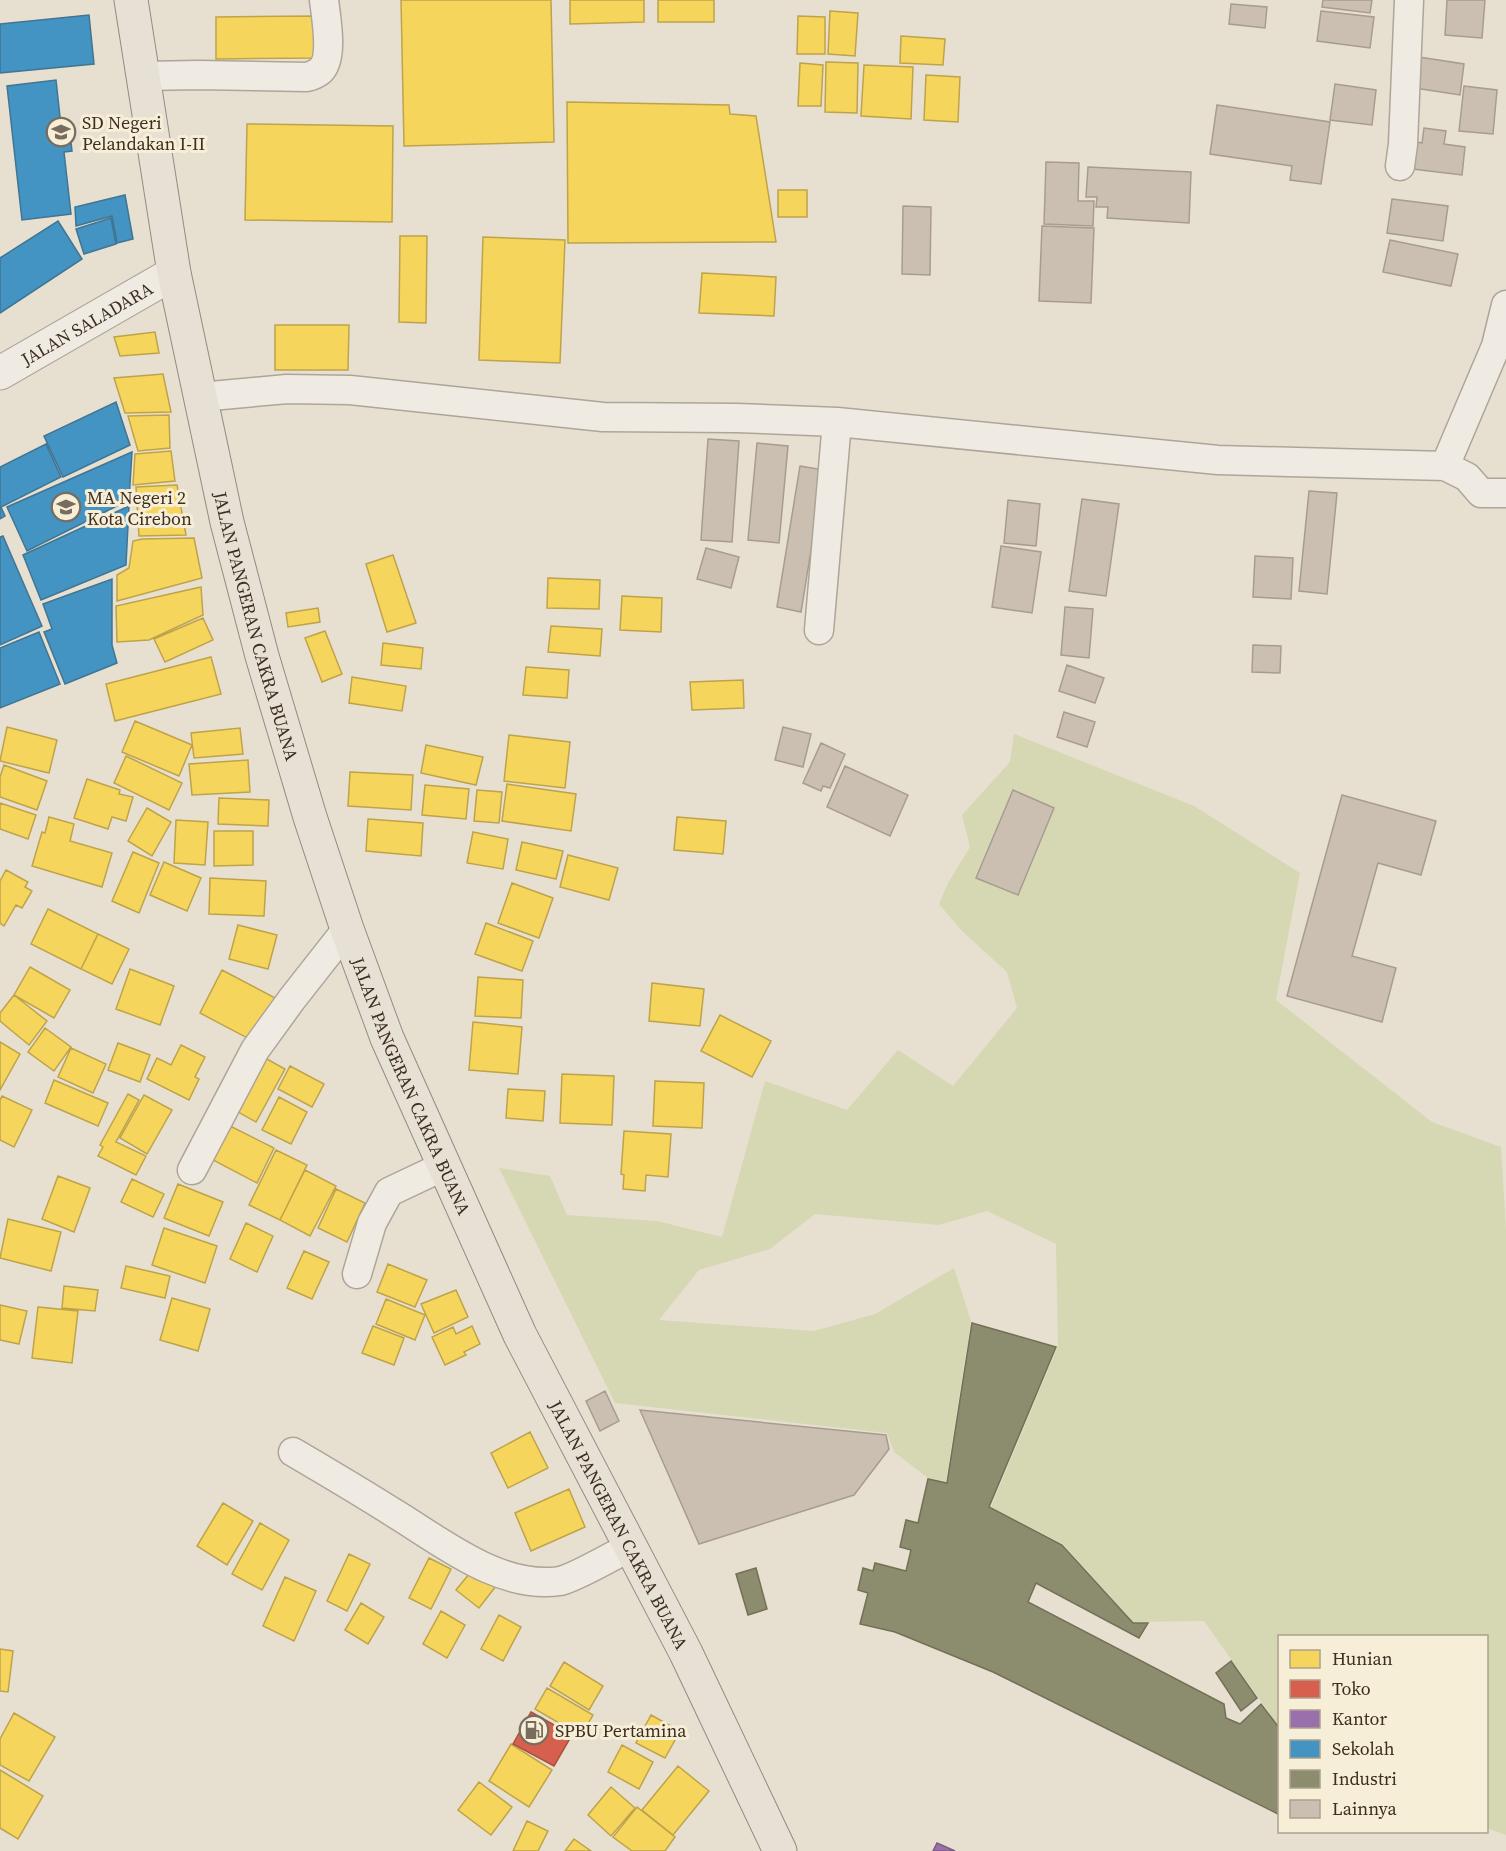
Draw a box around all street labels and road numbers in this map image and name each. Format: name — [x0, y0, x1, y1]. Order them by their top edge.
street label: JALAN SALADARA — [15, 275, 157, 371]
street label: JALAN PANGERAN CAKRA BUANA — [208, 488, 305, 764]
street label: JALAN PANGERAN CAKRA BUANA — [345, 953, 477, 1219]
street label: JALAN PANGERAN CAKRA BUANA — [543, 1395, 694, 1654]

